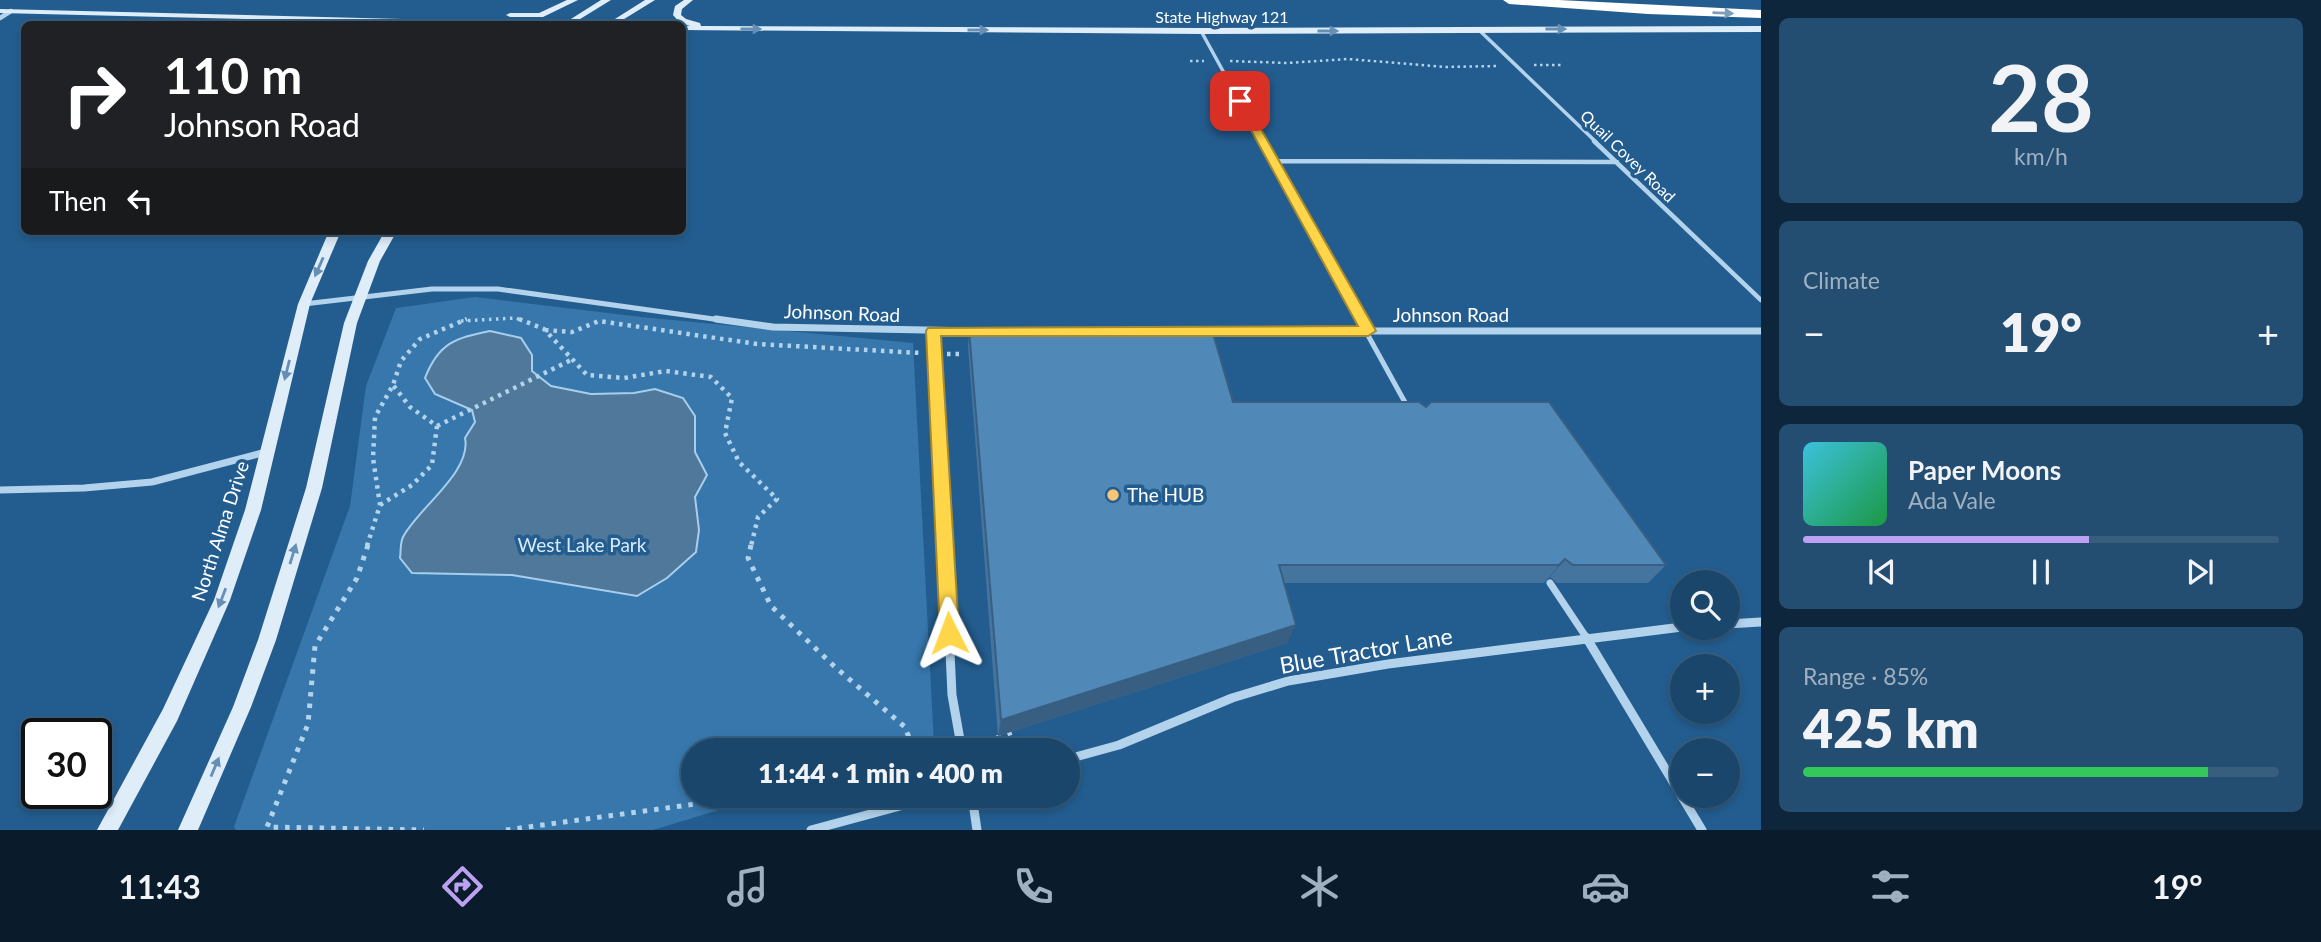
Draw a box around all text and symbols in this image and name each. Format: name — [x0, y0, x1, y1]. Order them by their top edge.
street label: State Highway 121 — [1155, 7, 1289, 26]
one-way arrow — [1713, 7, 1735, 18]
one-way arrow — [740, 23, 762, 35]
one-way arrow — [1545, 23, 1567, 35]
one-way arrow — [967, 24, 989, 36]
one-way arrow — [1317, 25, 1339, 37]
text: 28 — [1988, 42, 2094, 151]
text: 110 m — [164, 46, 302, 104]
icon: right — [49, 49, 140, 140]
pin — [1210, 71, 1270, 131]
icon: arrive — [1221, 82, 1259, 120]
text: Johnson Road — [164, 105, 360, 144]
street label: Quail Covey Road — [1577, 106, 1680, 206]
text: km/h — [2014, 142, 2068, 170]
icon: left — [121, 182, 159, 220]
text: Then — [49, 185, 107, 217]
one-way arrow — [313, 257, 325, 277]
text: Climate — [1803, 266, 1880, 294]
street label: Johnson Road — [784, 299, 901, 326]
text: 19° — [2000, 301, 2082, 363]
street label: Johnson Road — [1393, 303, 1509, 326]
text: − — [1803, 310, 1825, 356]
text: + — [2257, 310, 2279, 356]
one-way arrow — [281, 359, 292, 381]
text: Paper Moons — [1908, 454, 2061, 486]
street label: North Alma Drive — [186, 458, 253, 604]
place label: The HUB — [1127, 483, 1204, 506]
text: Ada Vale — [1908, 486, 1996, 514]
marker: The HUB — [1105, 487, 1121, 503]
park label: West Lake Park — [518, 533, 647, 556]
one-way arrow — [289, 543, 299, 564]
icon: previous — [1863, 553, 1901, 591]
icon: pause — [2022, 553, 2060, 591]
icon: next — [2181, 553, 2219, 591]
map controls — [1670, 570, 1740, 808]
button: search — [1670, 570, 1740, 640]
one-way arrow — [216, 587, 227, 608]
position arrow — [912, 596, 986, 670]
street label: Blue Tractor Lane — [1277, 621, 1454, 679]
button: + — [1670, 654, 1740, 724]
text: Range · 85% — [1803, 662, 1928, 690]
text: 425 km — [1803, 697, 1979, 759]
speed limit sign: 30 — [21, 718, 112, 809]
button: − — [1670, 738, 1740, 808]
one-way arrow — [210, 757, 221, 778]
text: 11:44 · 1 min · 400 m — [758, 757, 1003, 789]
icon: directions — [438, 862, 487, 911]
icon: music — [723, 862, 772, 911]
icon: phone — [1009, 862, 1058, 911]
icon: climate — [1295, 862, 1344, 911]
icon: car — [1581, 862, 1630, 911]
icon: filters — [1866, 862, 1915, 911]
text: 11:43 — [118, 867, 201, 906]
text: 19° — [2152, 867, 2203, 906]

